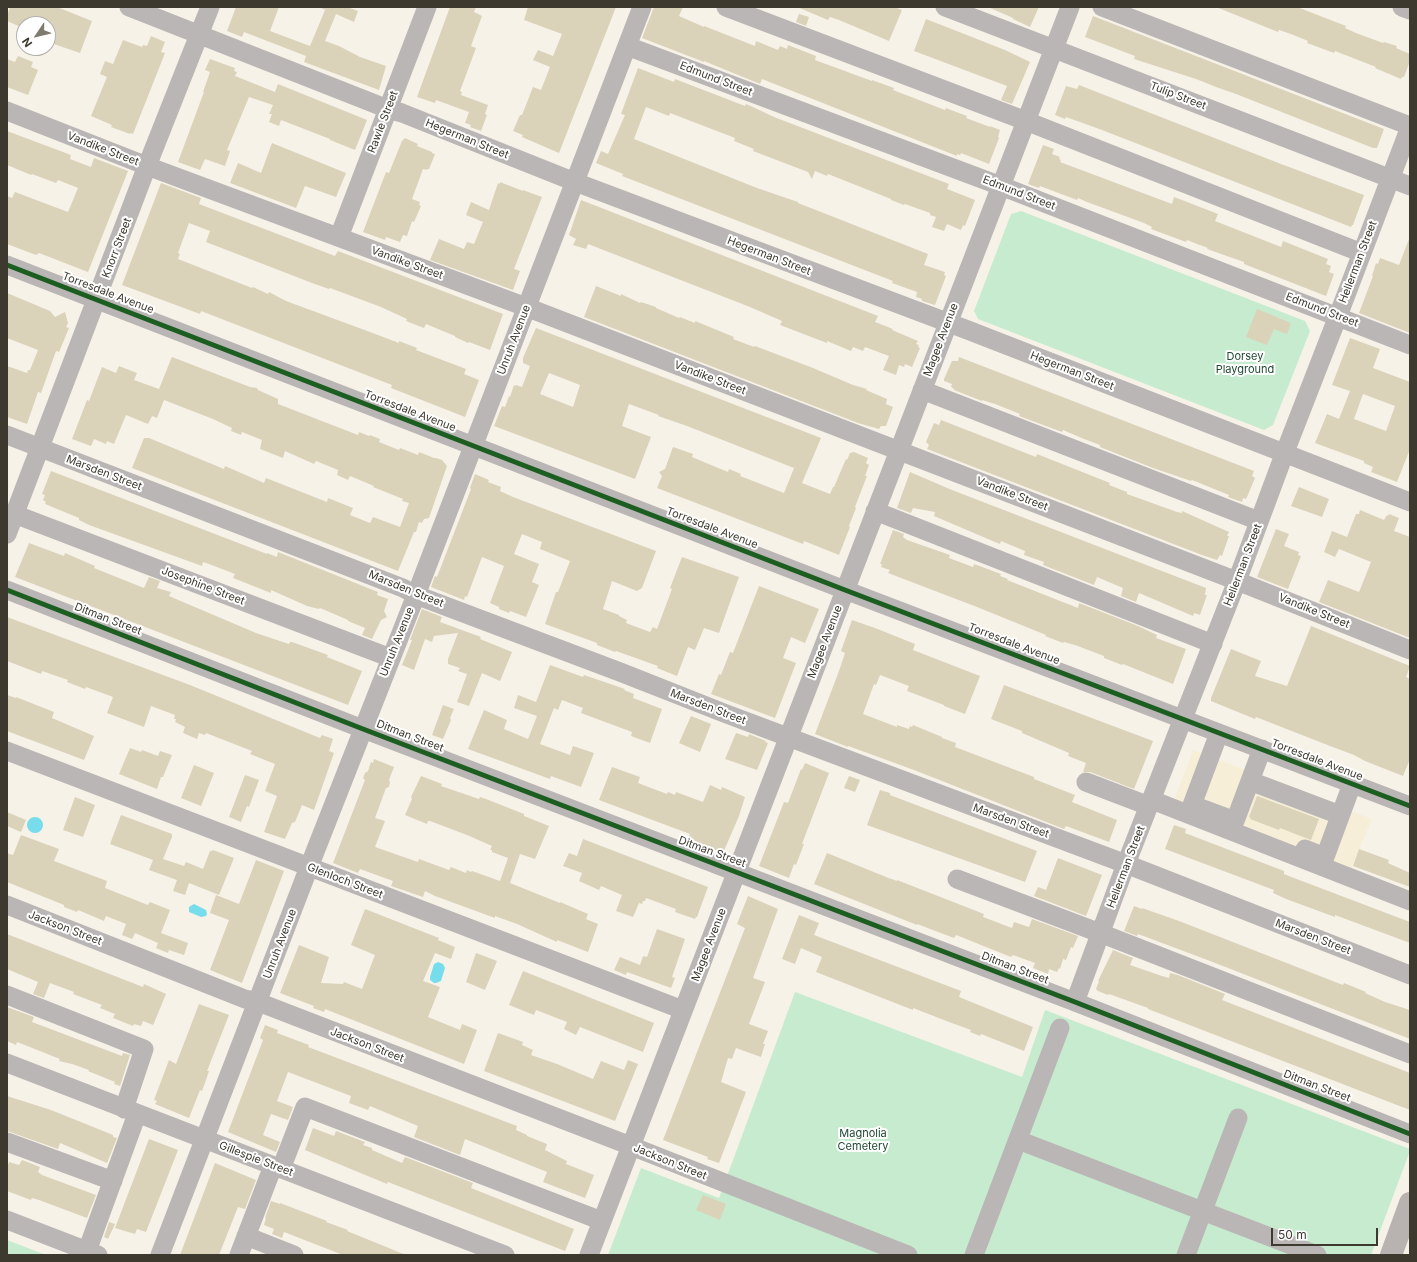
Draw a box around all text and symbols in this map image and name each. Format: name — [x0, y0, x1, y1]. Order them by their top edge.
north arrow — [16, 16, 56, 56]
text: N — [19, 35, 35, 50]
street label: Edmund Street — [678, 59, 754, 99]
street label: Tulip Street — [1148, 79, 1208, 113]
street label: Rawle Street — [365, 89, 401, 155]
street label: Hegerman Street — [423, 116, 511, 162]
street label: Vandike Street — [65, 129, 141, 169]
street label: Edmund Street — [981, 173, 1057, 213]
street label: Knorr Street — [100, 216, 134, 280]
street label: Hellerman Street — [1336, 219, 1380, 305]
street label: Hegerman Street — [725, 234, 813, 278]
street label: Vandike Street — [369, 244, 445, 282]
street label: Torresdale Avenue — [60, 269, 156, 317]
street label: Edmund Street — [1284, 290, 1360, 330]
street label: Magee Avenue — [921, 301, 961, 379]
street label: Unruh Avenue — [495, 303, 533, 377]
street label: Hegerman Street — [1028, 349, 1116, 393]
park label: Dorsey Playground — [1216, 350, 1274, 376]
street label: Vandike Street — [672, 358, 748, 398]
street label: Torresdale Avenue — [362, 387, 458, 435]
street label: Marsden Street — [64, 453, 144, 493]
street label: Vandike Street — [974, 474, 1050, 514]
street label: Torresdale Avenue — [664, 504, 760, 552]
street label: Hellerman Street — [1221, 522, 1265, 608]
street label: Josephine Street — [160, 564, 246, 608]
street label: Marsden Street — [367, 568, 445, 610]
street label: Vandike Street — [1277, 591, 1351, 631]
street label: Ditman Street — [73, 600, 143, 638]
street label: Magee Avenue — [805, 603, 845, 681]
street label: Unruh Avenue — [377, 605, 417, 679]
street label: Torresdale Avenue — [966, 620, 1062, 668]
street label: Marsden Street — [668, 687, 748, 727]
street label: Ditman Street — [375, 717, 445, 755]
street label: Torresdale Avenue — [1269, 736, 1365, 784]
street label: Marsden Street — [971, 801, 1051, 841]
street label: Hellerman Street — [1104, 824, 1148, 910]
street label: Ditman Street — [677, 834, 747, 870]
street label: Glenloch Street — [305, 861, 385, 901]
street label: Magee Avenue — [689, 906, 729, 984]
street label: Unruh Avenue — [261, 907, 299, 981]
street label: Jackson Street — [26, 908, 104, 948]
street label: Marsden Street — [1273, 917, 1353, 957]
street label: Ditman Street — [980, 949, 1050, 987]
street label: Jackson Street — [328, 1025, 406, 1065]
street label: Ditman Street — [1282, 1067, 1352, 1105]
park label: Magnolia Cemetery — [838, 1127, 888, 1153]
street label: Gillespie Street — [217, 1139, 295, 1179]
street label: Jackson Street — [631, 1141, 709, 1183]
scale bar — [1273, 1220, 1380, 1246]
text: 50 m — [1278, 1227, 1307, 1242]

